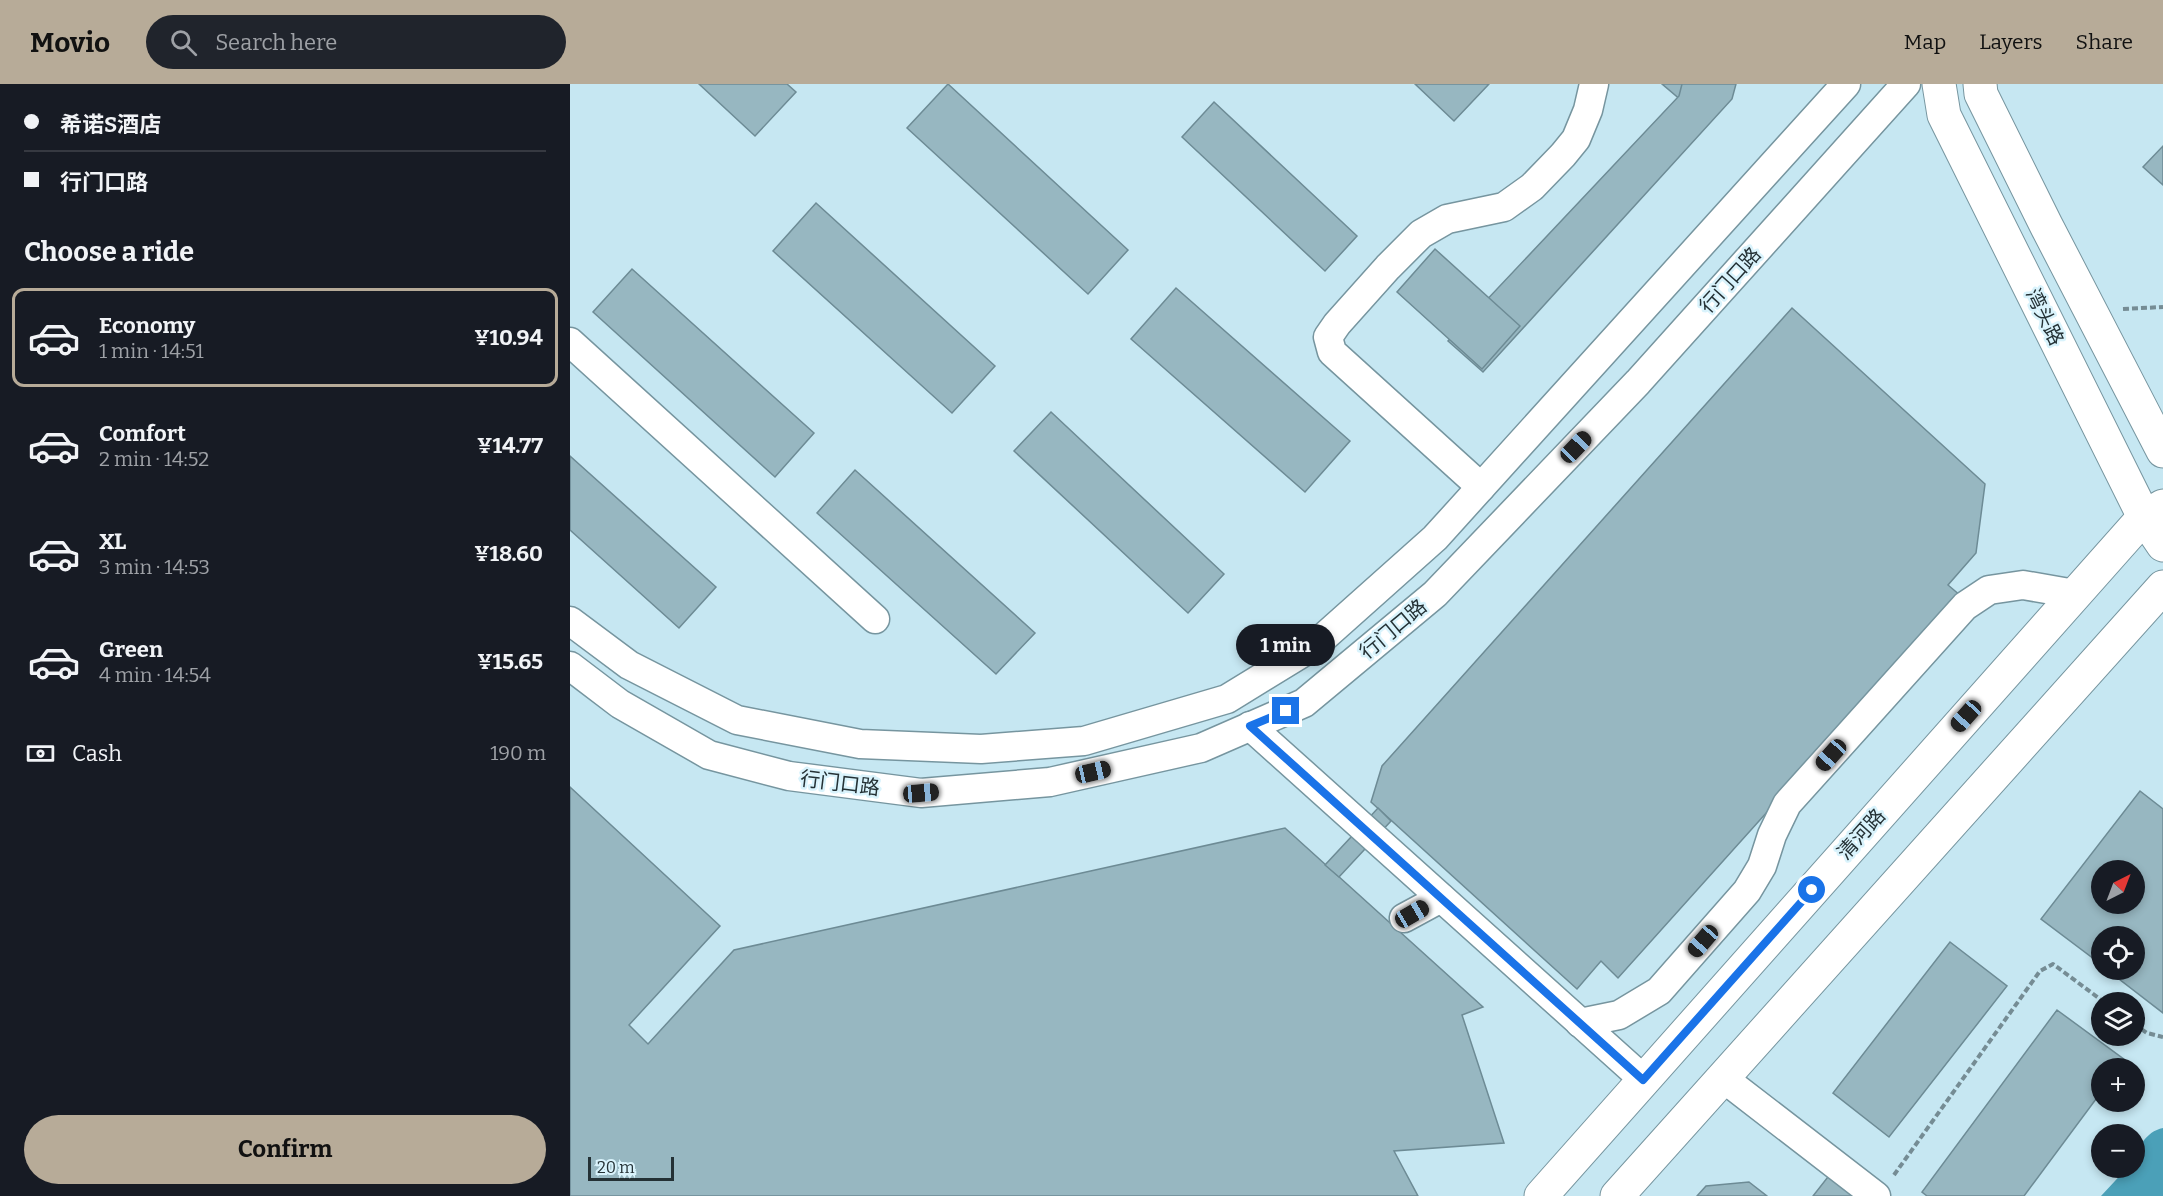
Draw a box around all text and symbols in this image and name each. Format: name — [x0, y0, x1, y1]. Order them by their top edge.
search box — [146, 15, 566, 69]
text: Movio — [30, 26, 110, 59]
icon: search — [167, 26, 200, 59]
text: Search here — [215, 29, 337, 56]
text: Map — [1904, 29, 1946, 55]
text: Layers — [1979, 29, 2043, 55]
text: Share — [2076, 29, 2133, 55]
text: 希诺S酒店 — [60, 111, 161, 138]
text: 行门口路 — [60, 169, 148, 196]
text: Choose a ride — [24, 236, 194, 268]
street label: 行门口路 — [1694, 242, 1766, 318]
street label: 湾头路 — [2021, 285, 2069, 349]
icon: car — [27, 311, 81, 365]
text: Economy — [99, 312, 195, 339]
text: ¥10.94 — [474, 324, 543, 351]
text: 1 min · 14:51 — [99, 339, 204, 363]
icon: car — [27, 419, 81, 473]
text: Comfort — [99, 420, 186, 447]
car — [1557, 428, 1595, 466]
text: ¥14.77 — [477, 432, 543, 459]
text: 2 min · 14:52 — [99, 447, 209, 471]
icon: car — [27, 527, 81, 581]
text: XL — [99, 528, 126, 555]
text: ¥18.60 — [474, 540, 543, 567]
text: 3 min · 14:53 — [99, 555, 210, 579]
street label: 行门口路 — [1355, 594, 1431, 664]
callout: 1 min — [1236, 624, 1336, 666]
text: 1 min — [1260, 633, 1311, 657]
icon: car — [27, 635, 81, 689]
text: Green — [99, 636, 163, 663]
text: ¥15.65 — [477, 648, 543, 675]
text: 4 min · 14:54 — [99, 663, 211, 687]
route end — [1272, 697, 1299, 724]
car — [1947, 697, 1985, 735]
car — [1812, 736, 1850, 774]
icon: cash — [24, 737, 57, 770]
text: Cash — [72, 740, 122, 767]
text: 190 m — [490, 741, 546, 765]
car — [1073, 759, 1113, 785]
street label: 行门口路 — [799, 766, 881, 800]
car — [902, 782, 940, 804]
street label: 清河路 — [1832, 804, 1890, 864]
north arrow — [2091, 860, 2145, 914]
map controls — [2091, 860, 2145, 1178]
route start — [1798, 876, 1825, 903]
car — [1392, 897, 1432, 931]
car — [1684, 922, 1722, 960]
button: locate — [2091, 926, 2145, 980]
button: layers — [2091, 992, 2145, 1046]
button: + — [2091, 1058, 2145, 1112]
button: Confirm — [24, 1115, 546, 1184]
button: − — [2091, 1124, 2145, 1178]
scale bar — [588, 1154, 674, 1182]
text: 20 m — [597, 1158, 634, 1177]

